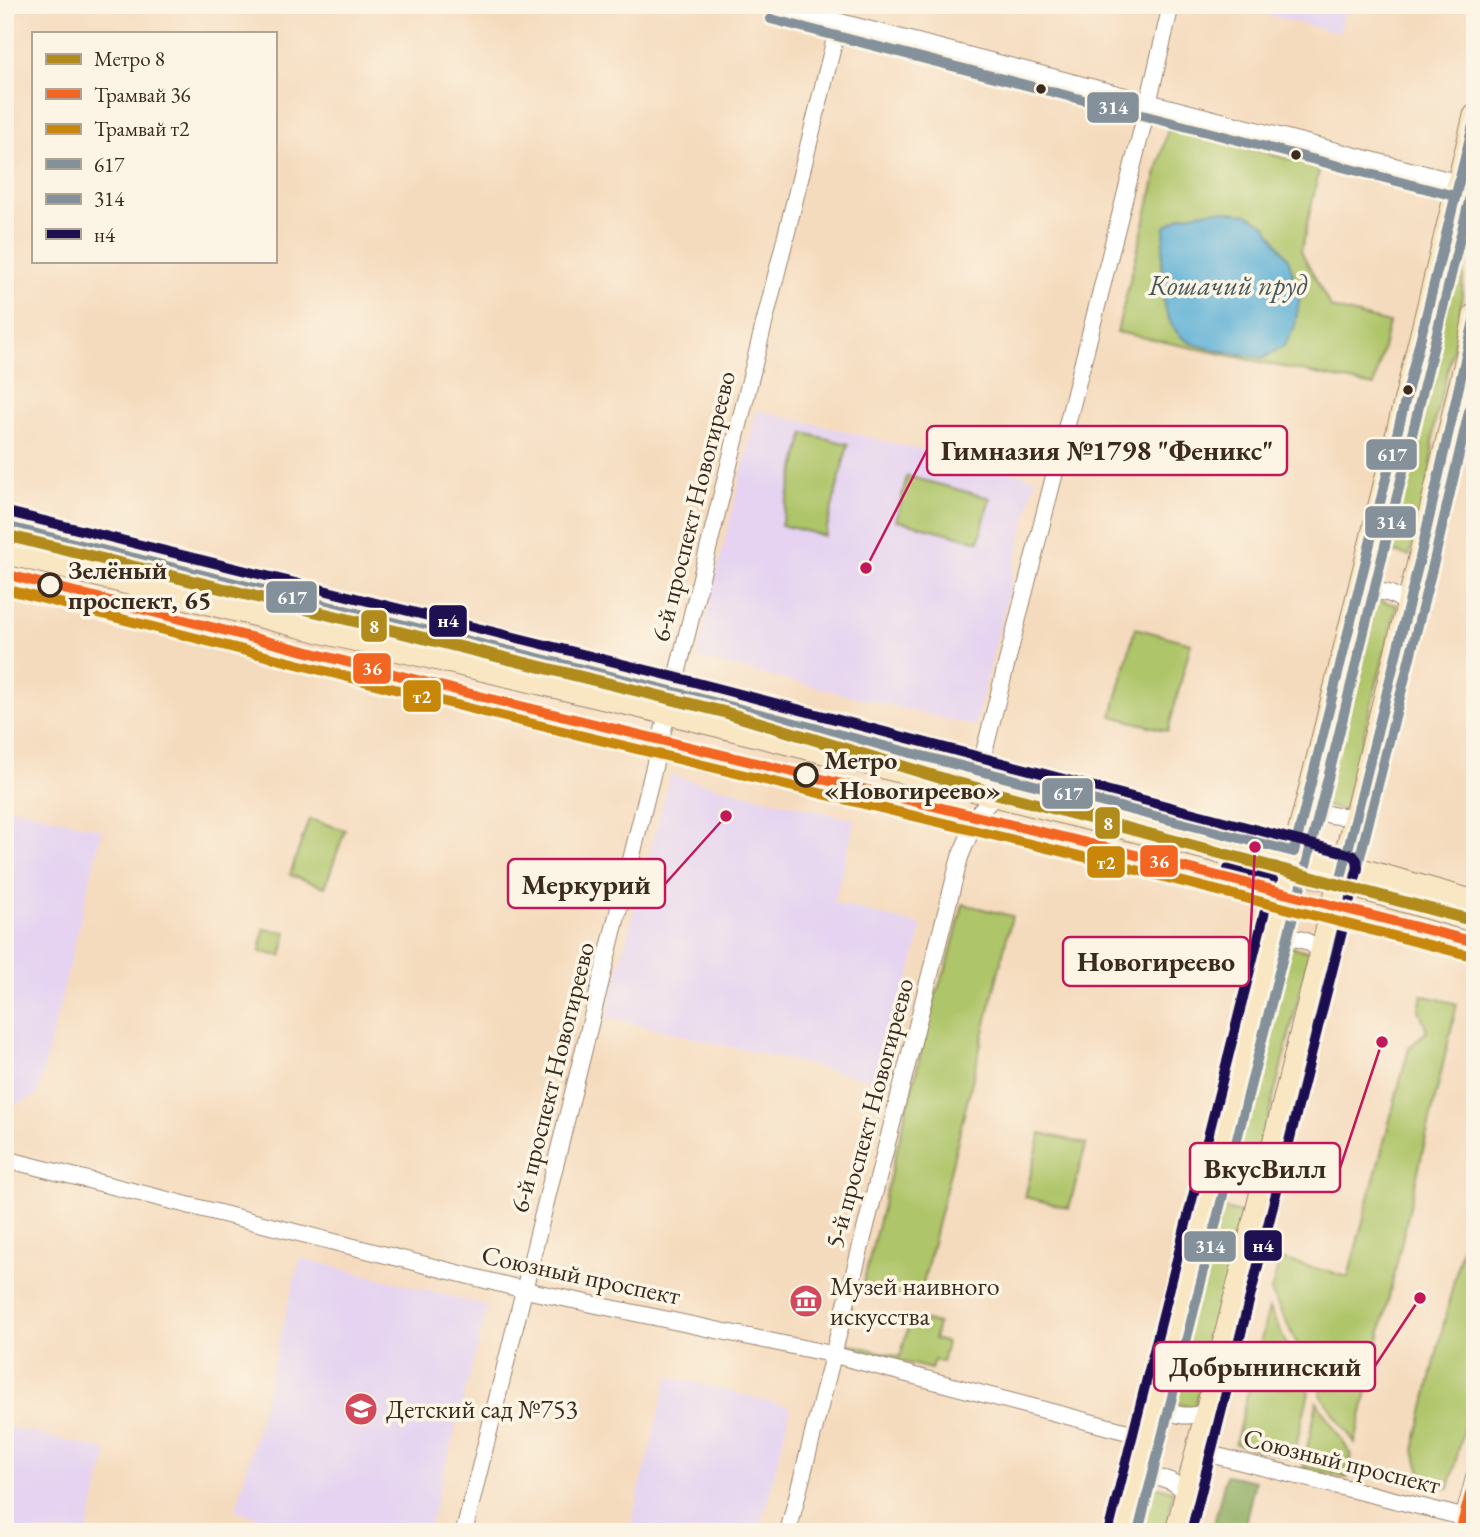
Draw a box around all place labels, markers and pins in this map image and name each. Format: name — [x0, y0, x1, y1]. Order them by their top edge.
unlabelled marker — [1034, 82, 1048, 96]
unlabelled marker — [1289, 148, 1303, 162]
unlabelled marker — [1401, 383, 1415, 397]
callout: Гимназия №1798 "Феникс" — [927, 426, 1287, 475]
place label: Зелёный проспект, 65 — [68, 553, 211, 617]
marker: Зелёный проспект, 65 — [38, 573, 62, 597]
place label: Метро «Новогиреево» — [824, 743, 1001, 807]
marker: Метро «Новогиреево» — [794, 763, 818, 787]
callout: Меркурий — [508, 859, 665, 908]
callout: Новогиреево — [1063, 937, 1249, 986]
callout: ВкусВилл — [1190, 1143, 1340, 1192]
place label: Музей наивного искусства — [830, 1269, 1000, 1333]
museum icon: Музей наивного искусства — [787, 1282, 825, 1320]
callout: Добрынинский — [1154, 1342, 1375, 1391]
school or university icon: Детский сад №753 — [342, 1390, 380, 1428]
place label: Детский сад №753 — [386, 1392, 578, 1426]

